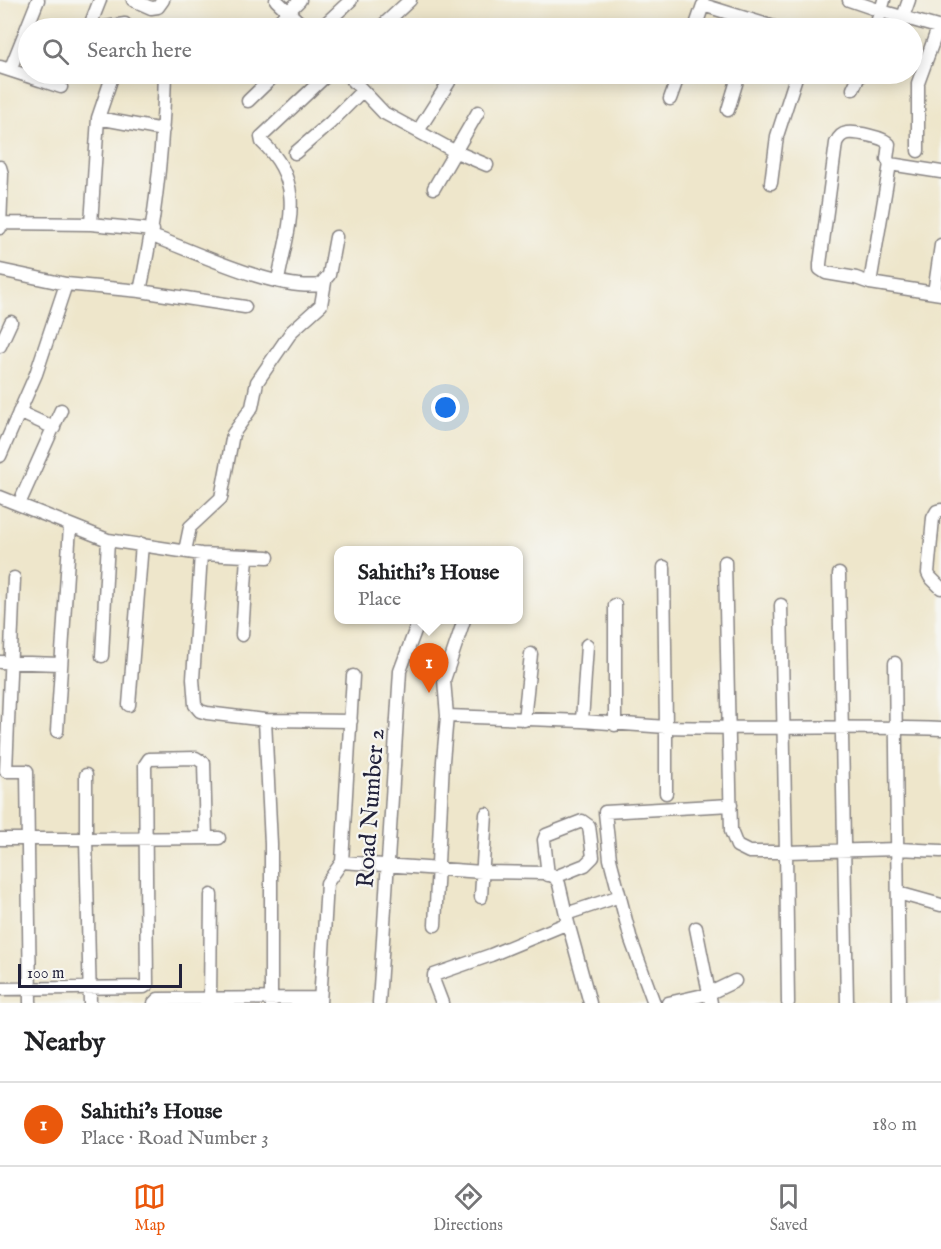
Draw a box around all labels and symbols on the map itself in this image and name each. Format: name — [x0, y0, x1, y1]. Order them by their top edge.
your location — [431, 393, 460, 422]
pin: 1 — [410, 644, 448, 693]
street label: Road Number 2 — [350, 727, 393, 889]
scale bar — [18, 961, 182, 988]

